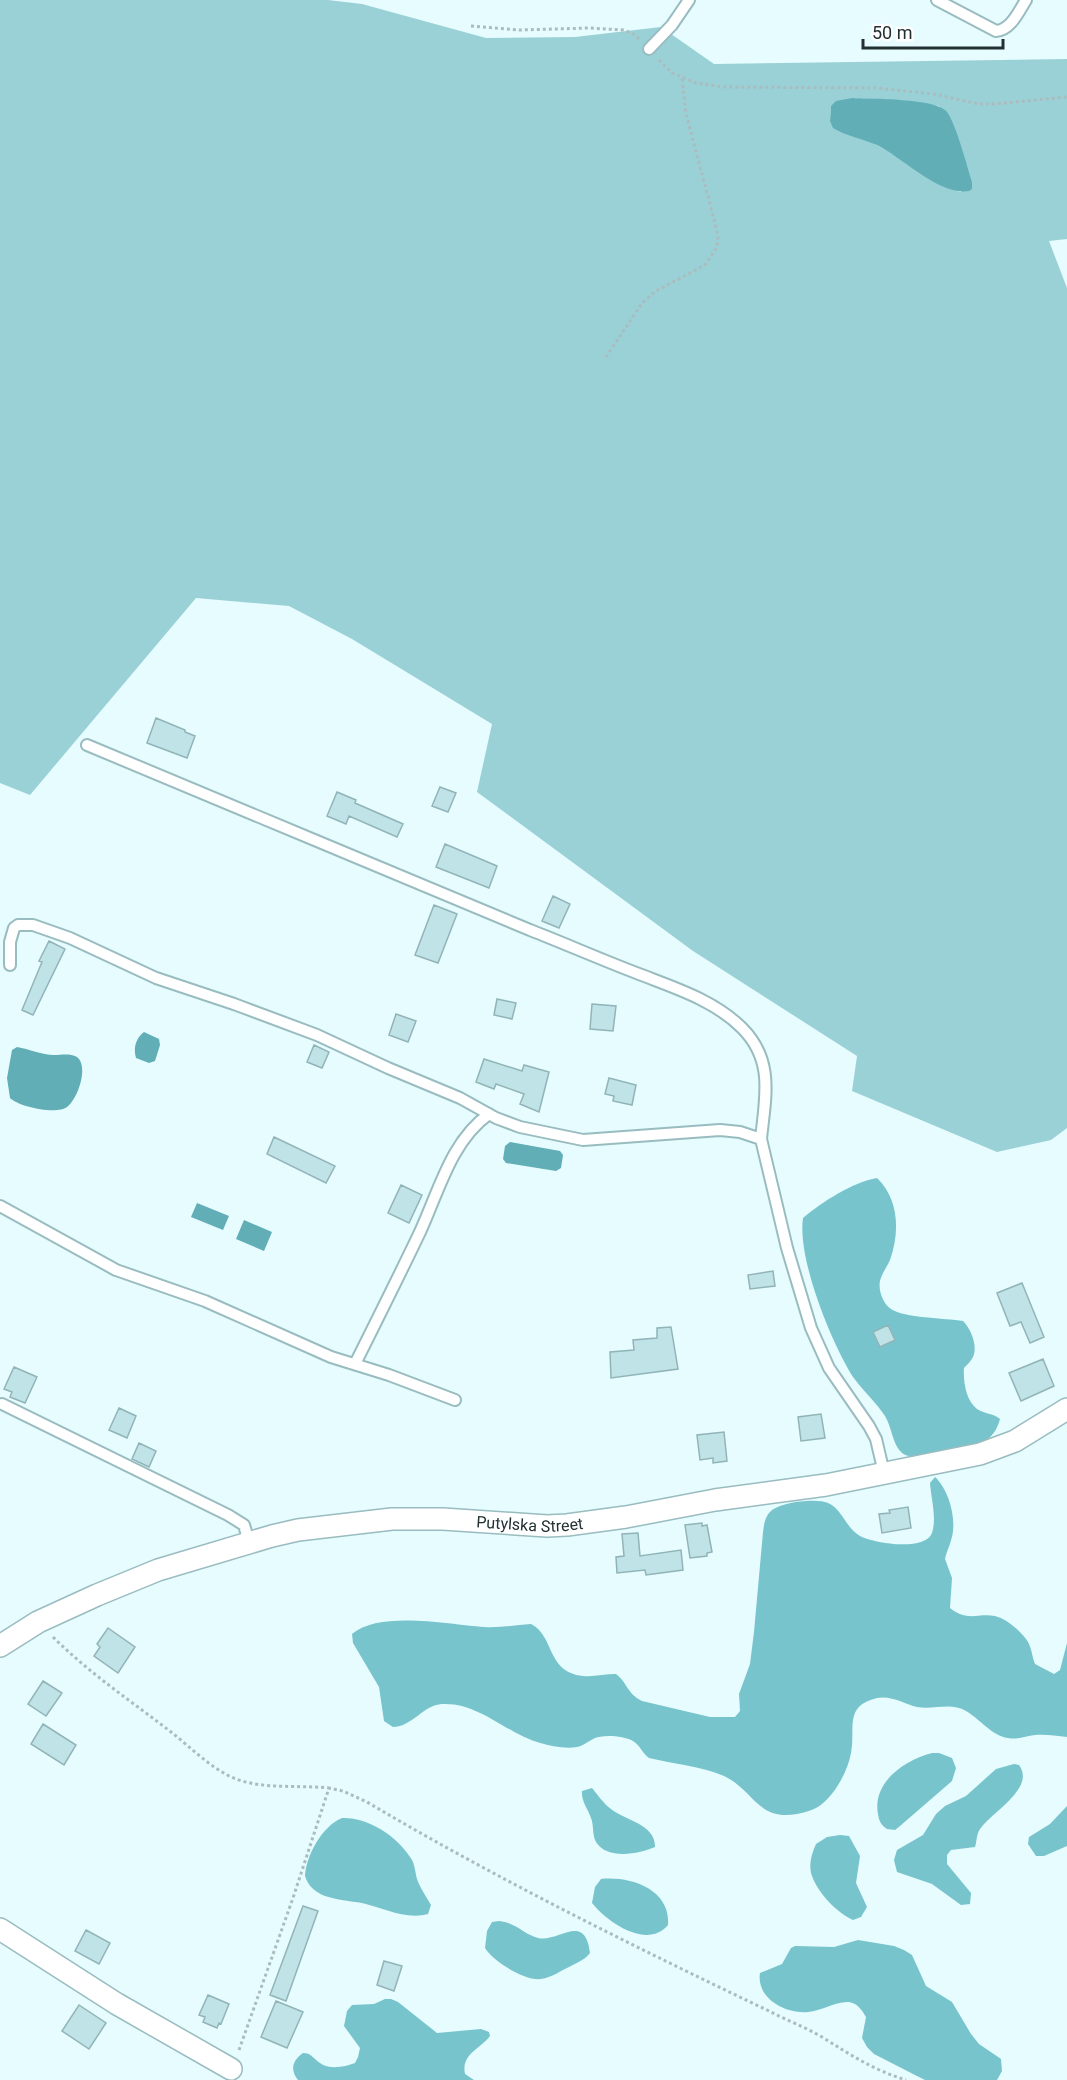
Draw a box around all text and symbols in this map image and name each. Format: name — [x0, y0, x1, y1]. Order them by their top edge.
scale bar — [863, 12, 1002, 50]
text: 50 m — [872, 22, 912, 43]
street label: Putylska Street — [476, 1512, 584, 1536]

